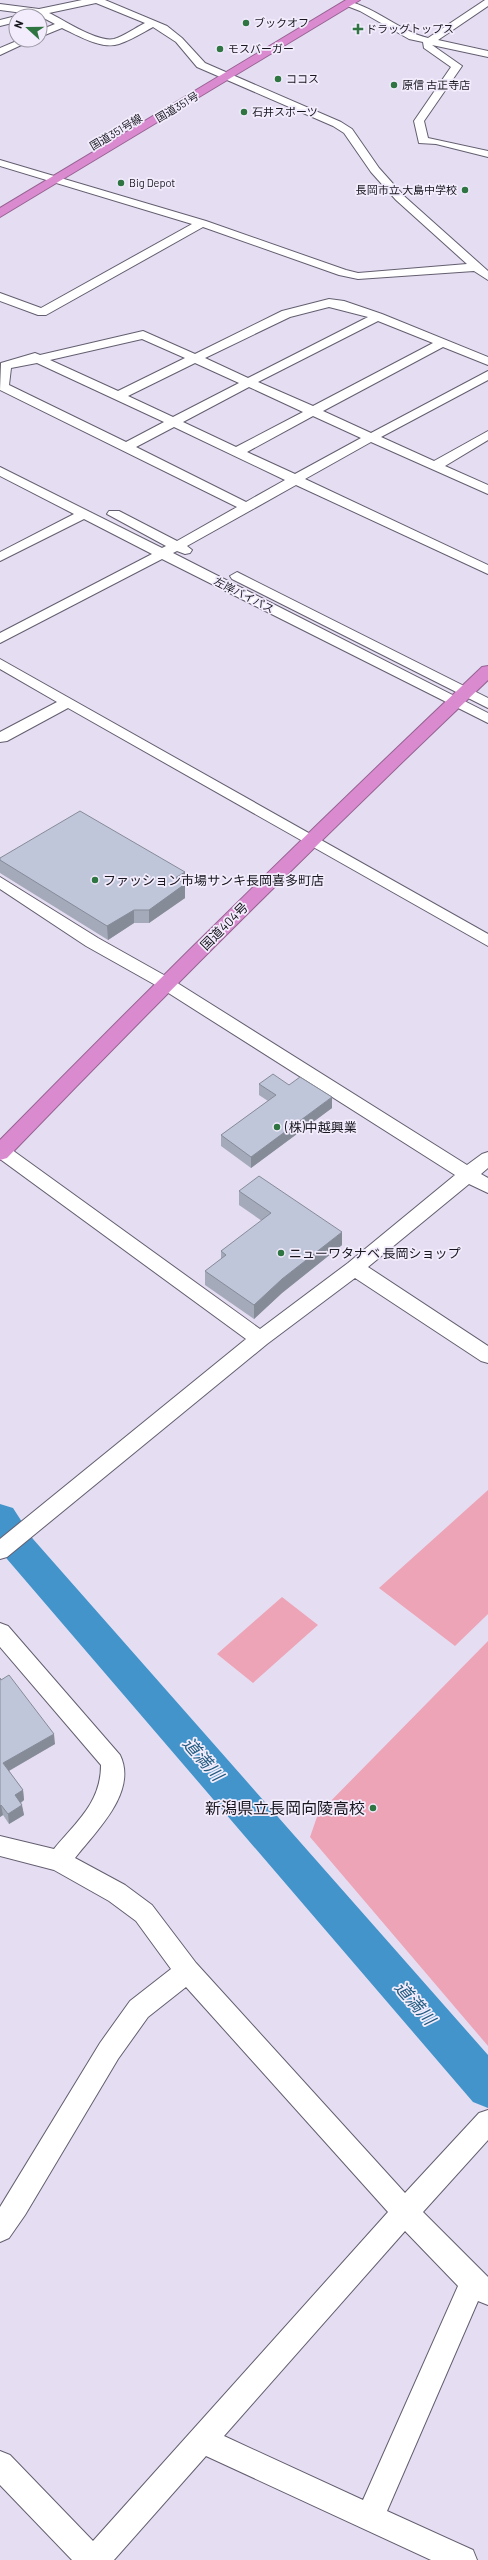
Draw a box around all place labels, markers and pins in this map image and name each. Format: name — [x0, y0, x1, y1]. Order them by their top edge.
place label: ブックオフ — [254, 16, 309, 29]
marker: ブックオフ — [241, 18, 251, 28]
place label: ドラッグトップス — [366, 22, 454, 35]
marker: ドラッグトップス — [353, 24, 363, 34]
place label: モスバーガー — [228, 42, 294, 55]
marker: モスバーガー — [215, 44, 225, 54]
place label: ココス — [286, 72, 319, 85]
marker: ココス — [273, 74, 283, 84]
place label: 原信 古正寺店 — [402, 78, 470, 91]
marker: 原信 古正寺店 — [389, 80, 399, 90]
place label: 石井スポーツ — [252, 105, 318, 118]
marker: 石井スポーツ — [239, 107, 249, 117]
place label: Big Depot — [129, 176, 175, 189]
marker: Big Depot — [116, 178, 126, 188]
place label: 長岡市立 大島中学校 — [356, 183, 457, 196]
marker: 長岡市立 大島中学校 — [460, 185, 470, 195]
place label: ファッション市場サンキ長岡喜多町店 — [103, 872, 324, 888]
marker: ファッション市場サンキ長岡喜多町店 — [90, 875, 100, 885]
place label: (株)中越興業 — [284, 1119, 357, 1135]
marker: (株)中越興業 — [272, 1122, 282, 1132]
place label: ニューワタナベ 長岡ショップ — [289, 1245, 461, 1261]
marker: ニューワタナベ 長岡ショップ — [276, 1248, 286, 1258]
place label: 新潟県立長岡向陵高校 — [205, 1798, 365, 1817]
marker: 新潟県立長岡向陵高校 — [368, 1803, 378, 1813]

